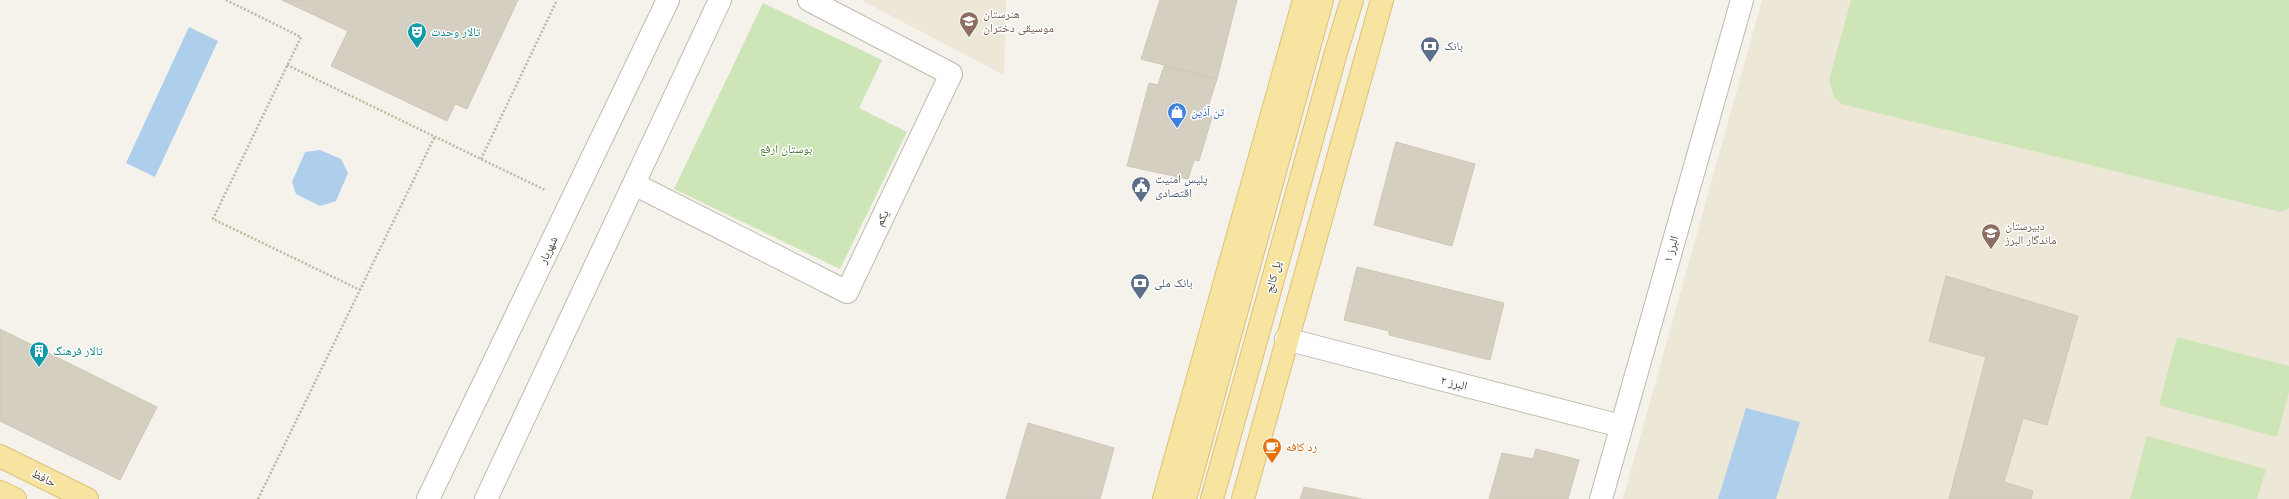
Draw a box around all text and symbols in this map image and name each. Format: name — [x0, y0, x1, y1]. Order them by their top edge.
place label: هنرستان موسیقی دختران — [983, 7, 1054, 35]
school or university icon: هنرستان موسیقی دختران — [958, 10, 980, 38]
theatre icon: تالار وحدت — [406, 21, 428, 49]
place label: تالار وحدت — [431, 25, 481, 39]
bank icon: بانک — [1419, 35, 1441, 63]
place label: بانک — [1444, 39, 1463, 53]
shop icon: تن آذین — [1166, 101, 1188, 129]
place label: تن آذین — [1191, 105, 1225, 119]
park label: بوستان ارفع — [760, 142, 812, 156]
place label: پلیس امنیت اقتصادی — [1155, 172, 1208, 200]
public building icon: پلیس امنیت اقتصادی — [1130, 175, 1152, 203]
street label: یکم — [872, 208, 893, 229]
place label: دبیرستان ماندگار البرز — [2004, 219, 2057, 247]
school or university icon: دبیرستان ماندگار البرز — [1980, 222, 2002, 250]
street label: شهریار — [535, 234, 561, 267]
street label: البرز ۱ — [1661, 234, 1682, 264]
street label: پل کالج — [1262, 259, 1284, 295]
bank icon: بانک ملی — [1129, 272, 1151, 300]
place label: بانک ملی — [1154, 276, 1193, 290]
building icon: تالار فرهنگ — [28, 340, 50, 368]
place label: تالار فرهنگ — [53, 344, 103, 358]
street label: البرز ۲ — [1439, 373, 1469, 394]
cafe icon: رد کافه — [1261, 436, 1283, 464]
place label: رد کافه — [1286, 440, 1318, 454]
street label: حافظ — [30, 466, 59, 490]

